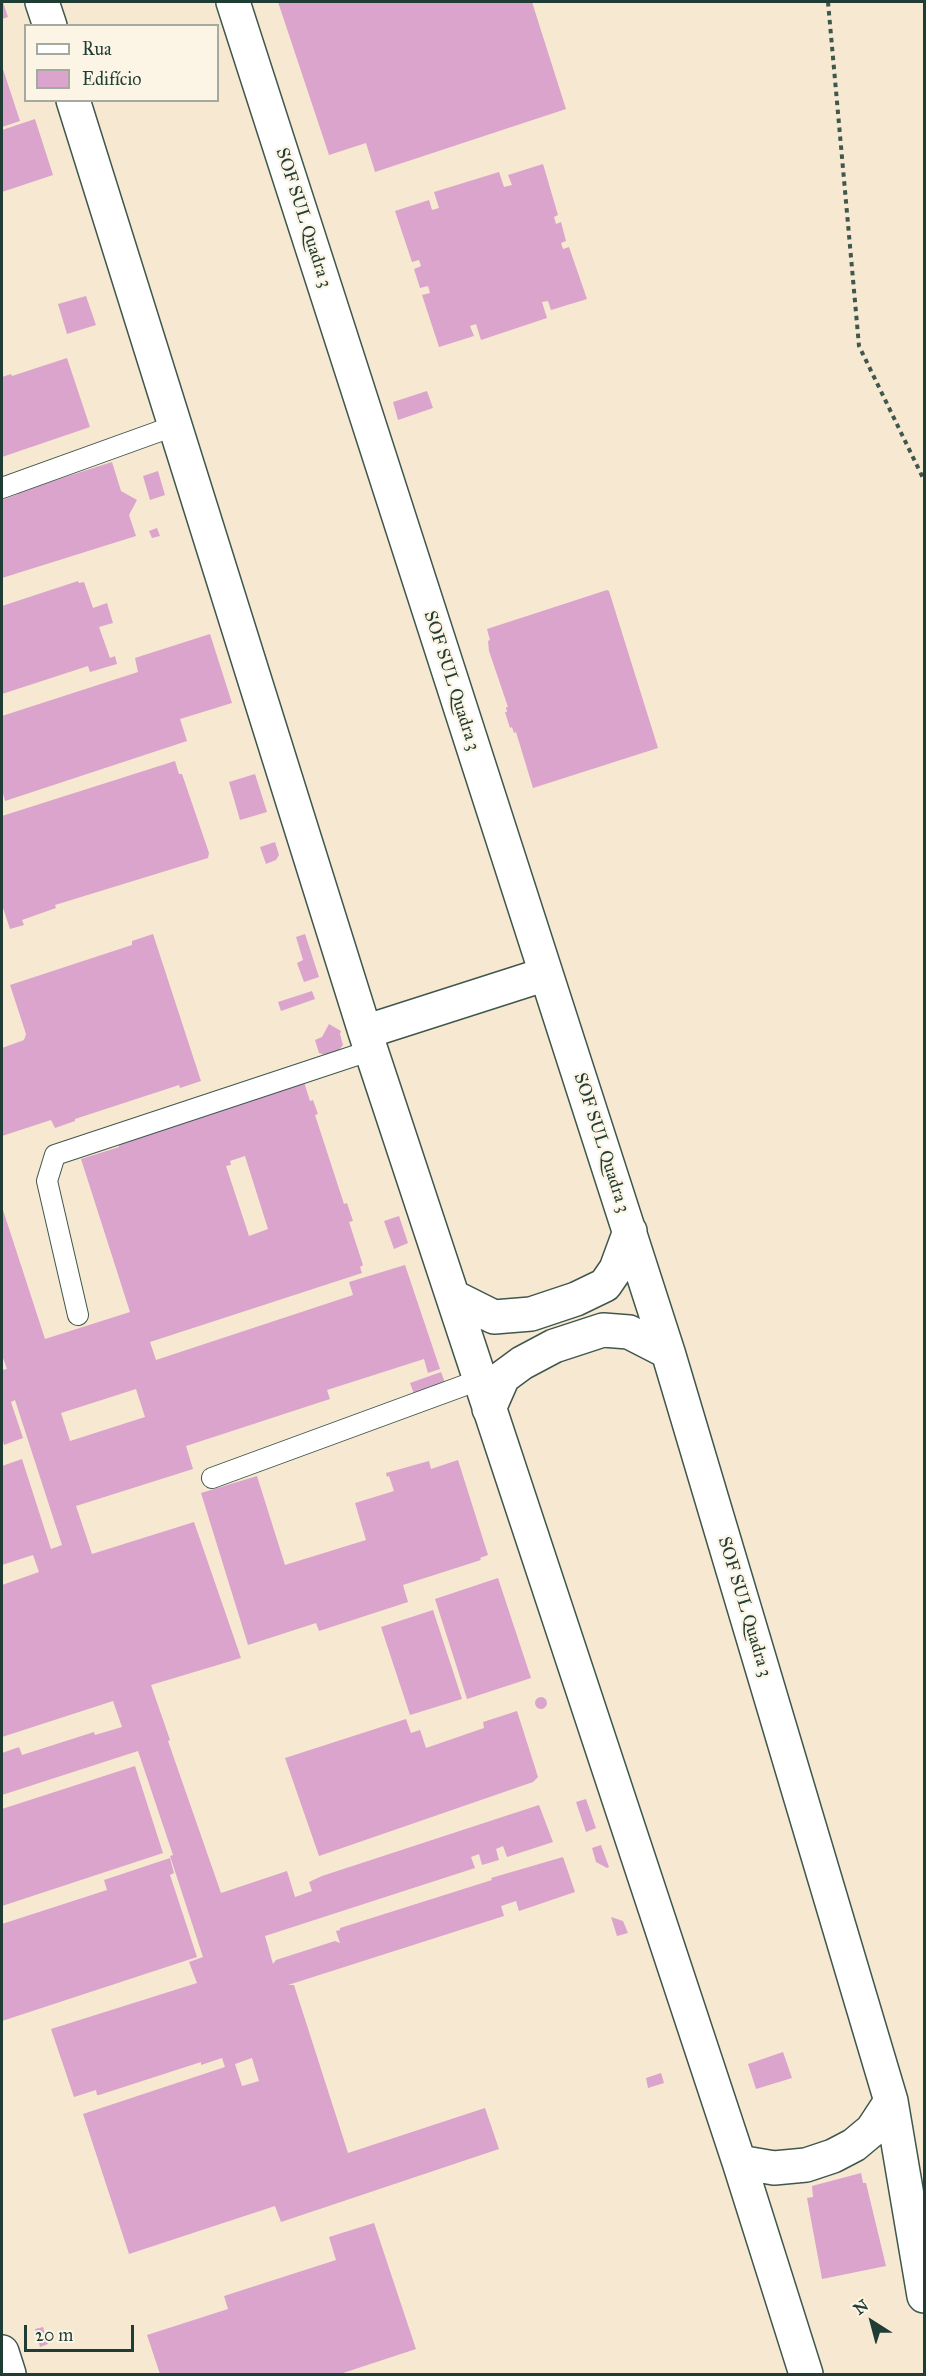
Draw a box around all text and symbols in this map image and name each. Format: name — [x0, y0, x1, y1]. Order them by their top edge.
legend — [24, 24, 219, 102]
text: Rua — [82, 38, 112, 60]
text: Edifício — [82, 68, 141, 90]
street label: SOF SUL Quadra 3 — [270, 145, 336, 291]
street label: SOF SUL Quadra 3 — [418, 608, 484, 754]
street label: SOF SUL Quadra 3 — [568, 1070, 634, 1216]
street label: SOF SUL Quadra 3 — [712, 1534, 776, 1680]
north arrow — [842, 2292, 902, 2352]
text: N — [850, 2295, 872, 2319]
scale bar — [27, 2313, 136, 2351]
text: 20 m — [35, 2324, 73, 2346]

